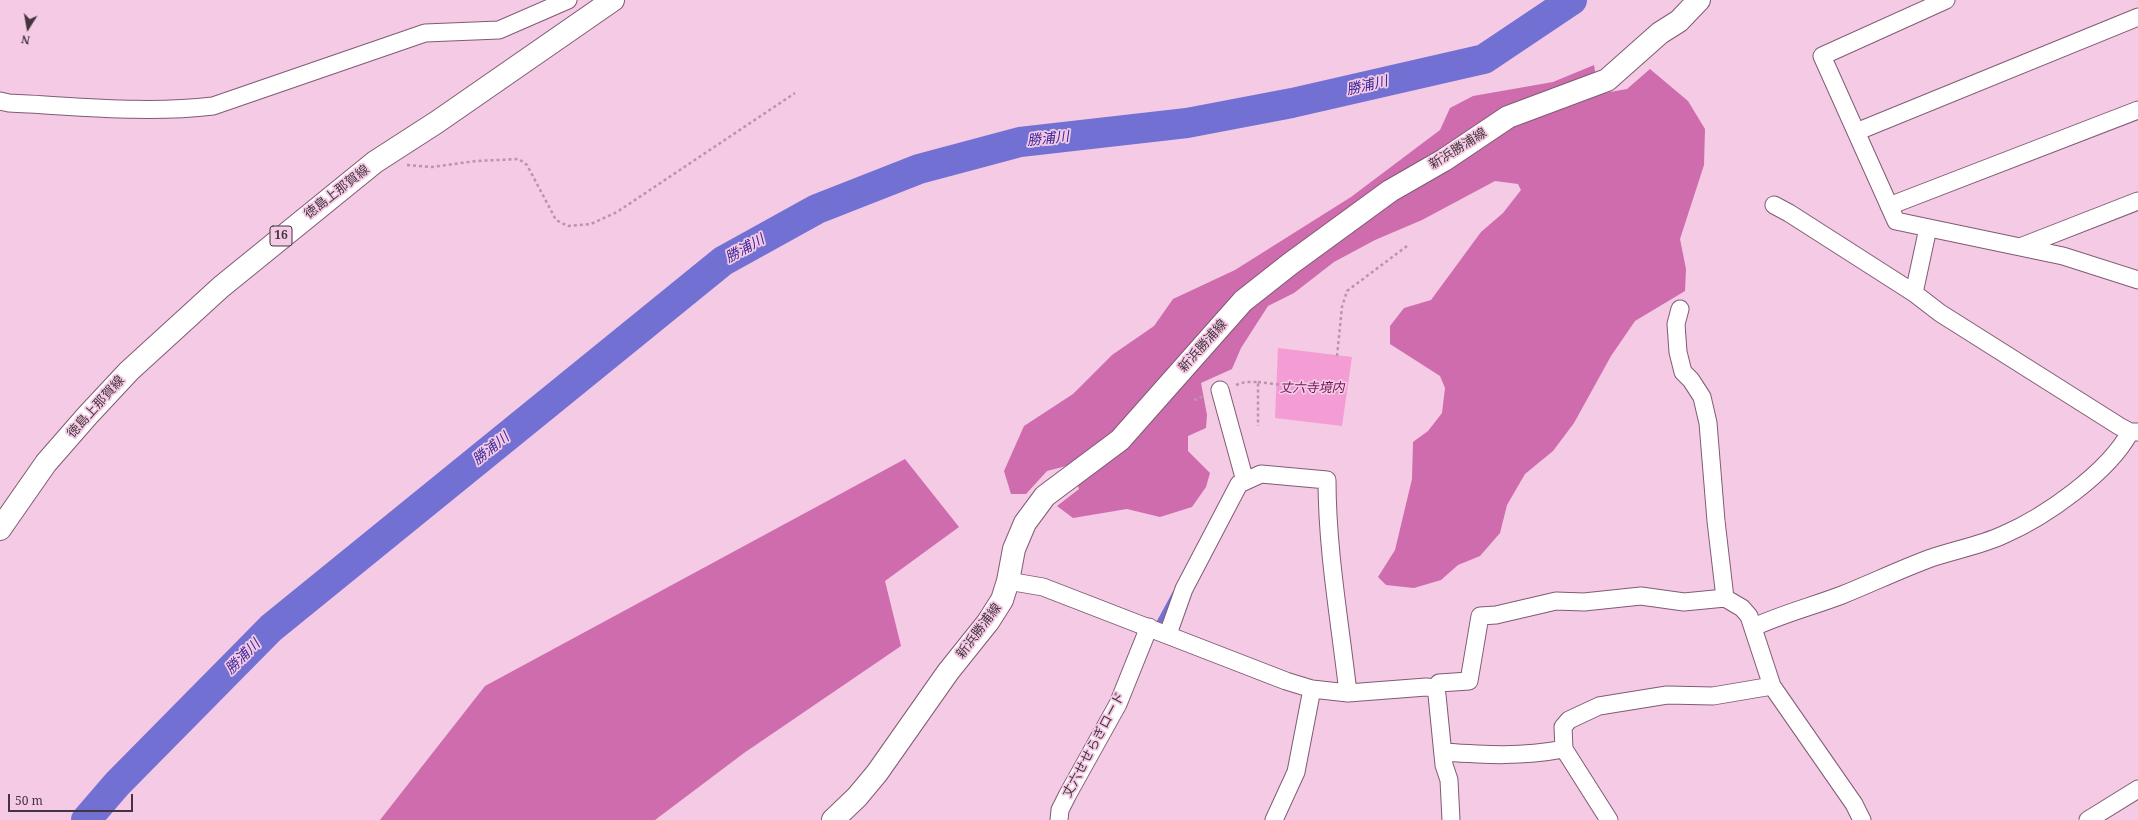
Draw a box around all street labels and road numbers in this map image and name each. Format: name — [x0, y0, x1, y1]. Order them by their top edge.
street label: 新浜勝浦線 — [1426, 125, 1490, 173]
street label: 徳島上那賀線 — [301, 162, 373, 222]
road number: 16 — [270, 226, 292, 246]
street label: 新浜勝浦線 — [1175, 317, 1231, 375]
street label: 徳島上那賀線 — [64, 373, 128, 441]
street label: 新浜勝浦線 — [953, 600, 1005, 662]
street label: 丈六せせらぎロード — [1060, 690, 1128, 800]

